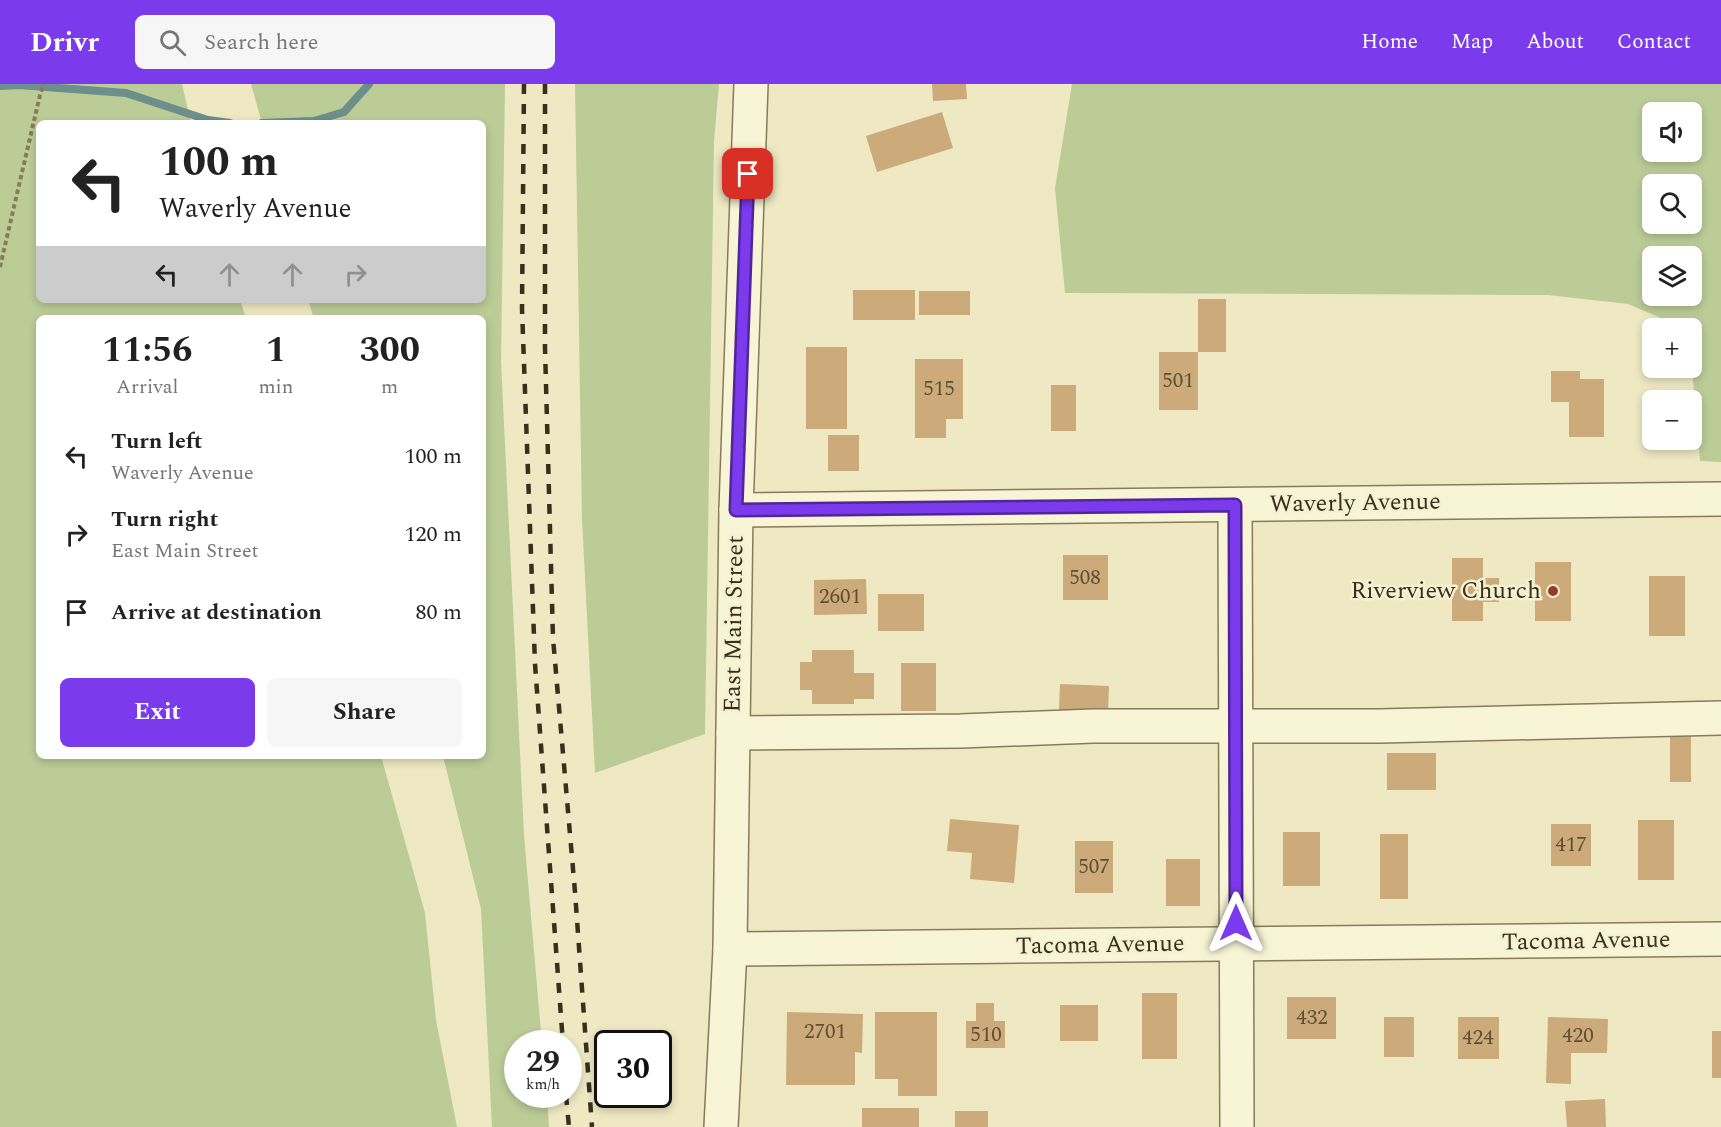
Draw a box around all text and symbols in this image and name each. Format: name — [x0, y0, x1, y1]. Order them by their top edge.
search box — [135, 15, 555, 69]
text: Drivr — [30, 21, 99, 64]
icon: search — [156, 26, 189, 59]
text: Search here — [204, 26, 318, 59]
text: Home — [1361, 26, 1418, 58]
text: Map — [1451, 26, 1493, 58]
text: About — [1526, 26, 1584, 58]
text: Contact — [1617, 26, 1691, 58]
map controls — [1642, 102, 1702, 450]
button: sound — [1642, 102, 1702, 162]
text: 100 m — [159, 131, 278, 194]
icon: left — [60, 144, 138, 222]
pin — [722, 148, 773, 199]
icon: arrive — [731, 157, 764, 190]
button: search — [1642, 174, 1702, 234]
text: Waverly Avenue — [159, 188, 352, 230]
button: layers — [1642, 246, 1702, 306]
icon: left — [150, 258, 183, 291]
icon: ahead — [213, 258, 246, 291]
icon: ahead — [276, 258, 309, 291]
icon: right — [339, 258, 372, 291]
button: + — [1642, 318, 1702, 378]
text: 11:56 — [102, 323, 192, 378]
text: 1 — [266, 323, 286, 378]
text: 300 — [359, 323, 420, 378]
house number: 501 — [1162, 365, 1194, 397]
text: Arrival — [116, 372, 178, 402]
text: min — [258, 372, 293, 402]
text: m — [381, 372, 398, 402]
house number: 515 — [923, 373, 955, 405]
button: − — [1642, 390, 1702, 450]
text: Turn left — [111, 425, 203, 458]
icon: left — [60, 440, 93, 473]
text: 100 m — [405, 440, 462, 473]
text: Waverly Avenue — [111, 458, 254, 488]
street label: Waverly Avenue — [1269, 484, 1441, 522]
text: Turn right — [111, 503, 218, 536]
icon: right — [60, 518, 93, 551]
text: 120 m — [405, 518, 462, 551]
street label: East Main Street — [714, 535, 754, 713]
text: East Main Street — [111, 536, 259, 566]
house number: 508 — [1069, 562, 1101, 594]
place label: Riverview Church — [1350, 573, 1541, 609]
house number: 2601 — [819, 581, 861, 613]
marker: Riverview Church — [1546, 584, 1560, 598]
icon: arrive — [60, 596, 93, 629]
text: Arrive at destination — [111, 596, 322, 629]
text: 80 m — [416, 596, 462, 629]
button: Exit — [60, 678, 255, 747]
button: Share — [267, 678, 462, 747]
house number: 417 — [1555, 829, 1587, 861]
house number: 507 — [1078, 851, 1110, 883]
position arrow — [1204, 891, 1268, 955]
street label: Tacoma Avenue — [1501, 922, 1671, 960]
street label: Tacoma Avenue — [1015, 926, 1185, 964]
house number: 432 — [1296, 1002, 1328, 1034]
house number: 2701 — [804, 1016, 846, 1048]
house number: 510 — [970, 1019, 1002, 1051]
house number: 420 — [1562, 1020, 1594, 1052]
house number: 424 — [1462, 1022, 1494, 1054]
speed limit sign: 30 — [594, 1030, 672, 1108]
text: 29 — [526, 1039, 560, 1085]
text: km/h — [526, 1073, 560, 1096]

